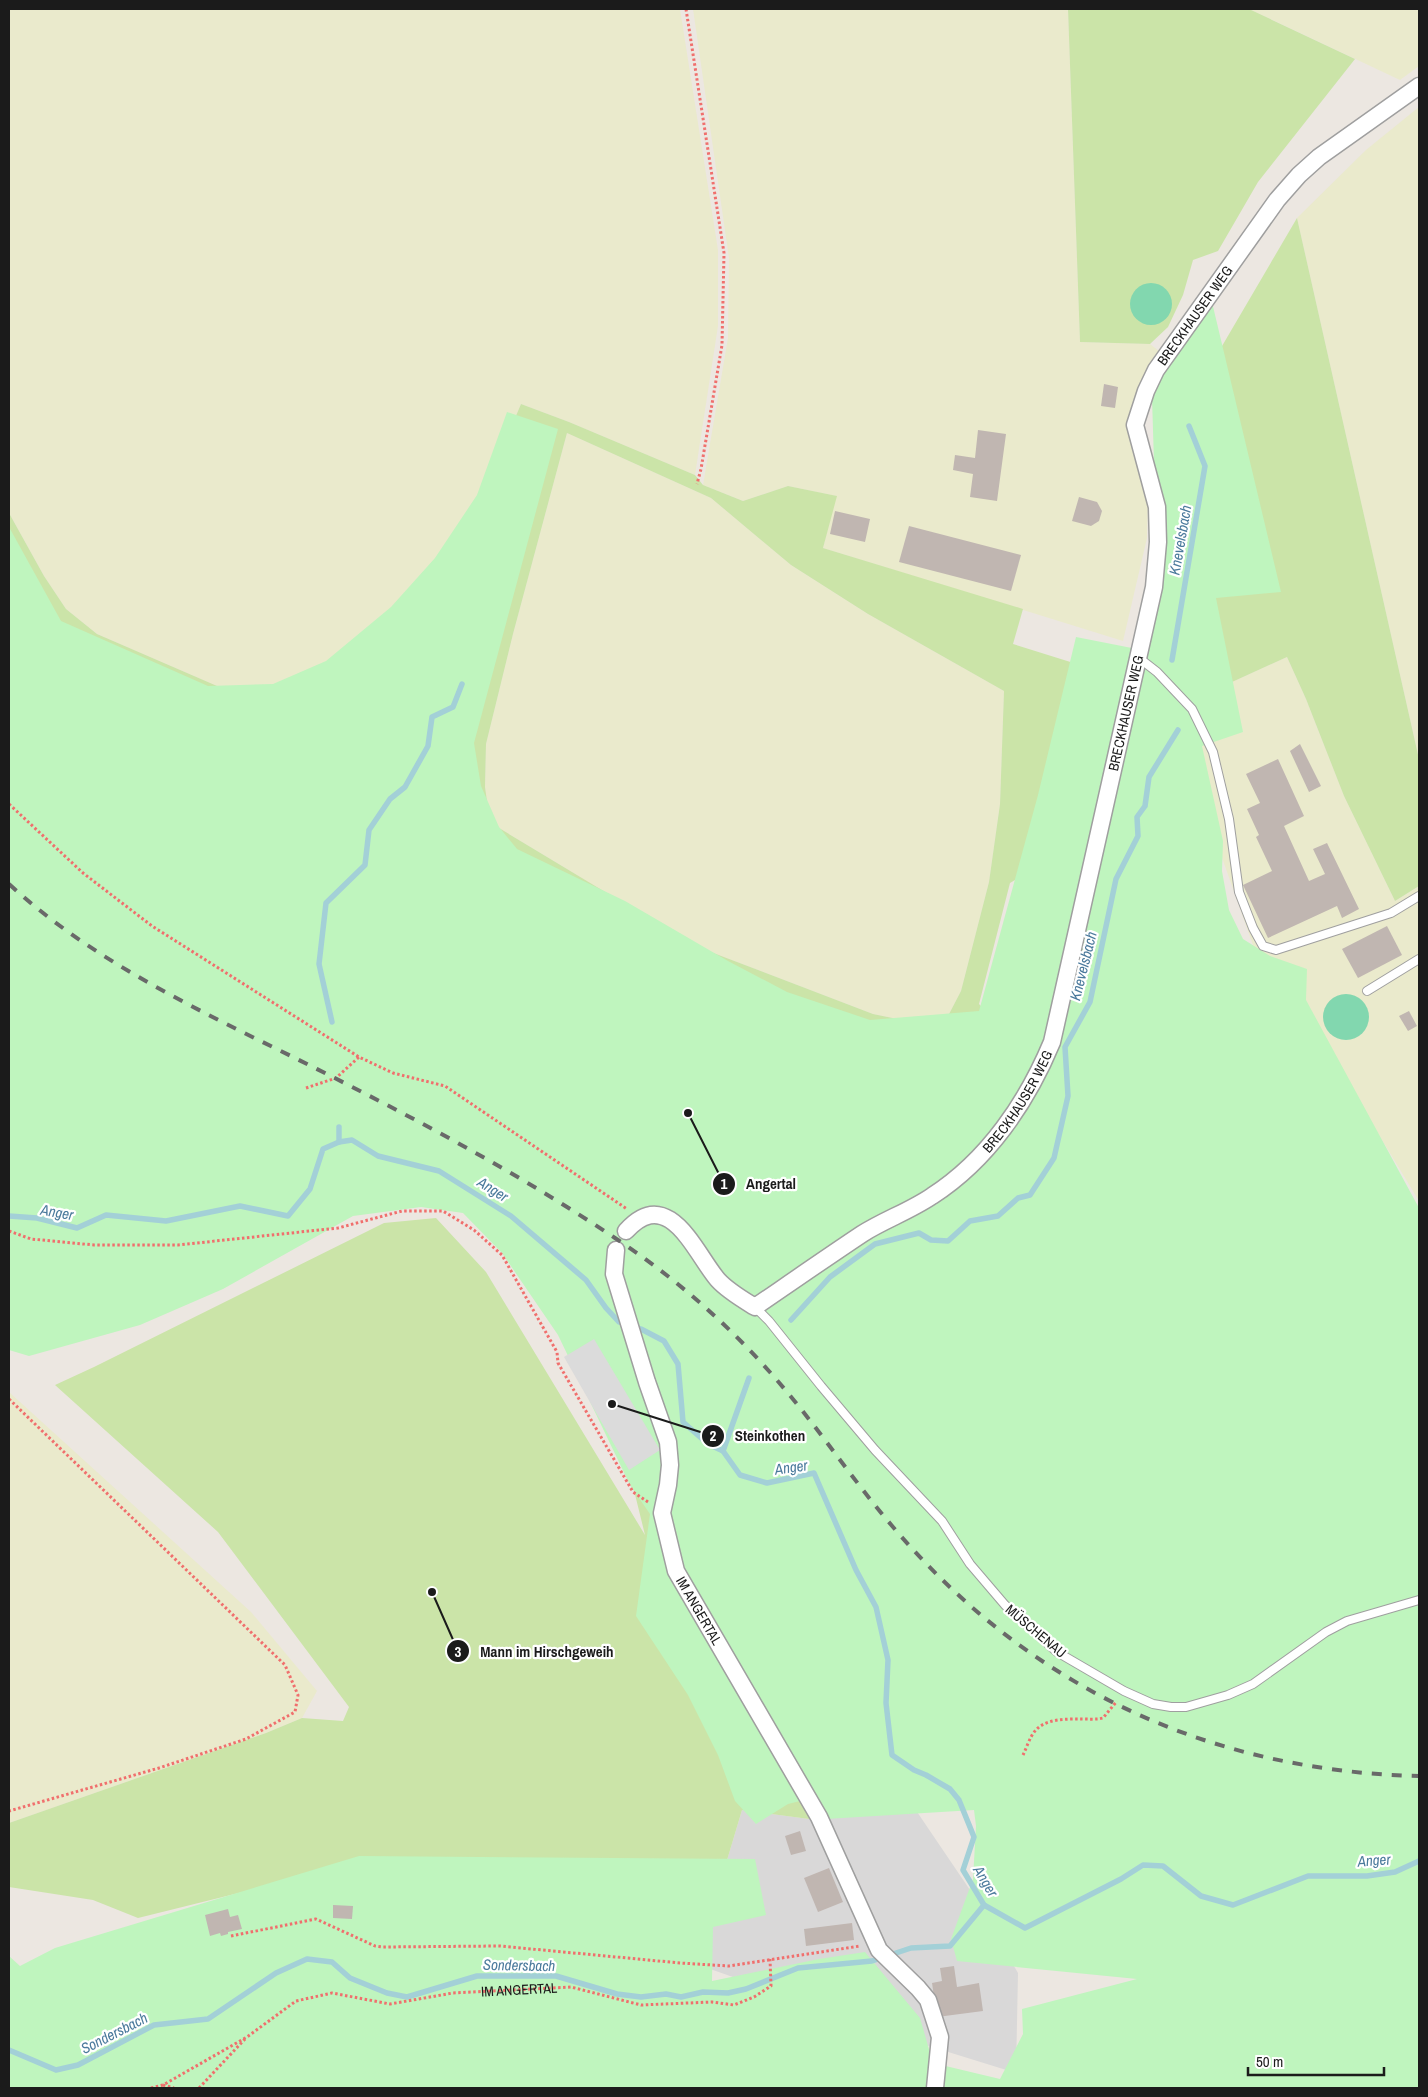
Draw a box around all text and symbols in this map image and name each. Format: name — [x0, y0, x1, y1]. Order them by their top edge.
street label: BRECKHAUSER WEG — [1153, 262, 1236, 369]
water label: Knevelsbach — [1164, 503, 1196, 577]
street label: BRECKHAUSER WEG — [1104, 653, 1147, 773]
water label: Knevelsbach — [1064, 929, 1102, 1003]
street label: BRECKHAUSER WEG — [978, 1047, 1056, 1156]
callout: Angertal — [711, 1169, 806, 1199]
water label: Anger — [473, 1171, 513, 1207]
text: 1 — [721, 1173, 728, 1194]
text: Angertal — [746, 1173, 796, 1194]
water label: Anger — [38, 1199, 76, 1225]
callout: Steinkothen — [700, 1421, 815, 1451]
text: 2 — [710, 1425, 717, 1446]
text: Steinkothen — [735, 1425, 805, 1446]
water label: Anger — [772, 1454, 810, 1480]
street label: IM ANGERTAL — [672, 1573, 726, 1649]
street label: MÜSCHENAU — [1002, 1600, 1070, 1662]
callout: Mann im Hirschgeweih — [445, 1636, 624, 1666]
text: 3 — [455, 1641, 462, 1662]
text: Mann im Hirschgeweih — [480, 1641, 614, 1662]
water label: Anger — [1356, 1848, 1392, 1872]
water label: Anger — [968, 1861, 1004, 1901]
water label: Sondersbach — [483, 1954, 556, 1976]
street label: IM ANGERTAL — [481, 1979, 558, 2001]
water label: Sondersbach — [77, 2007, 151, 2059]
scale bar — [1248, 2044, 1384, 2076]
text: 50 m — [1256, 2051, 1283, 2072]

